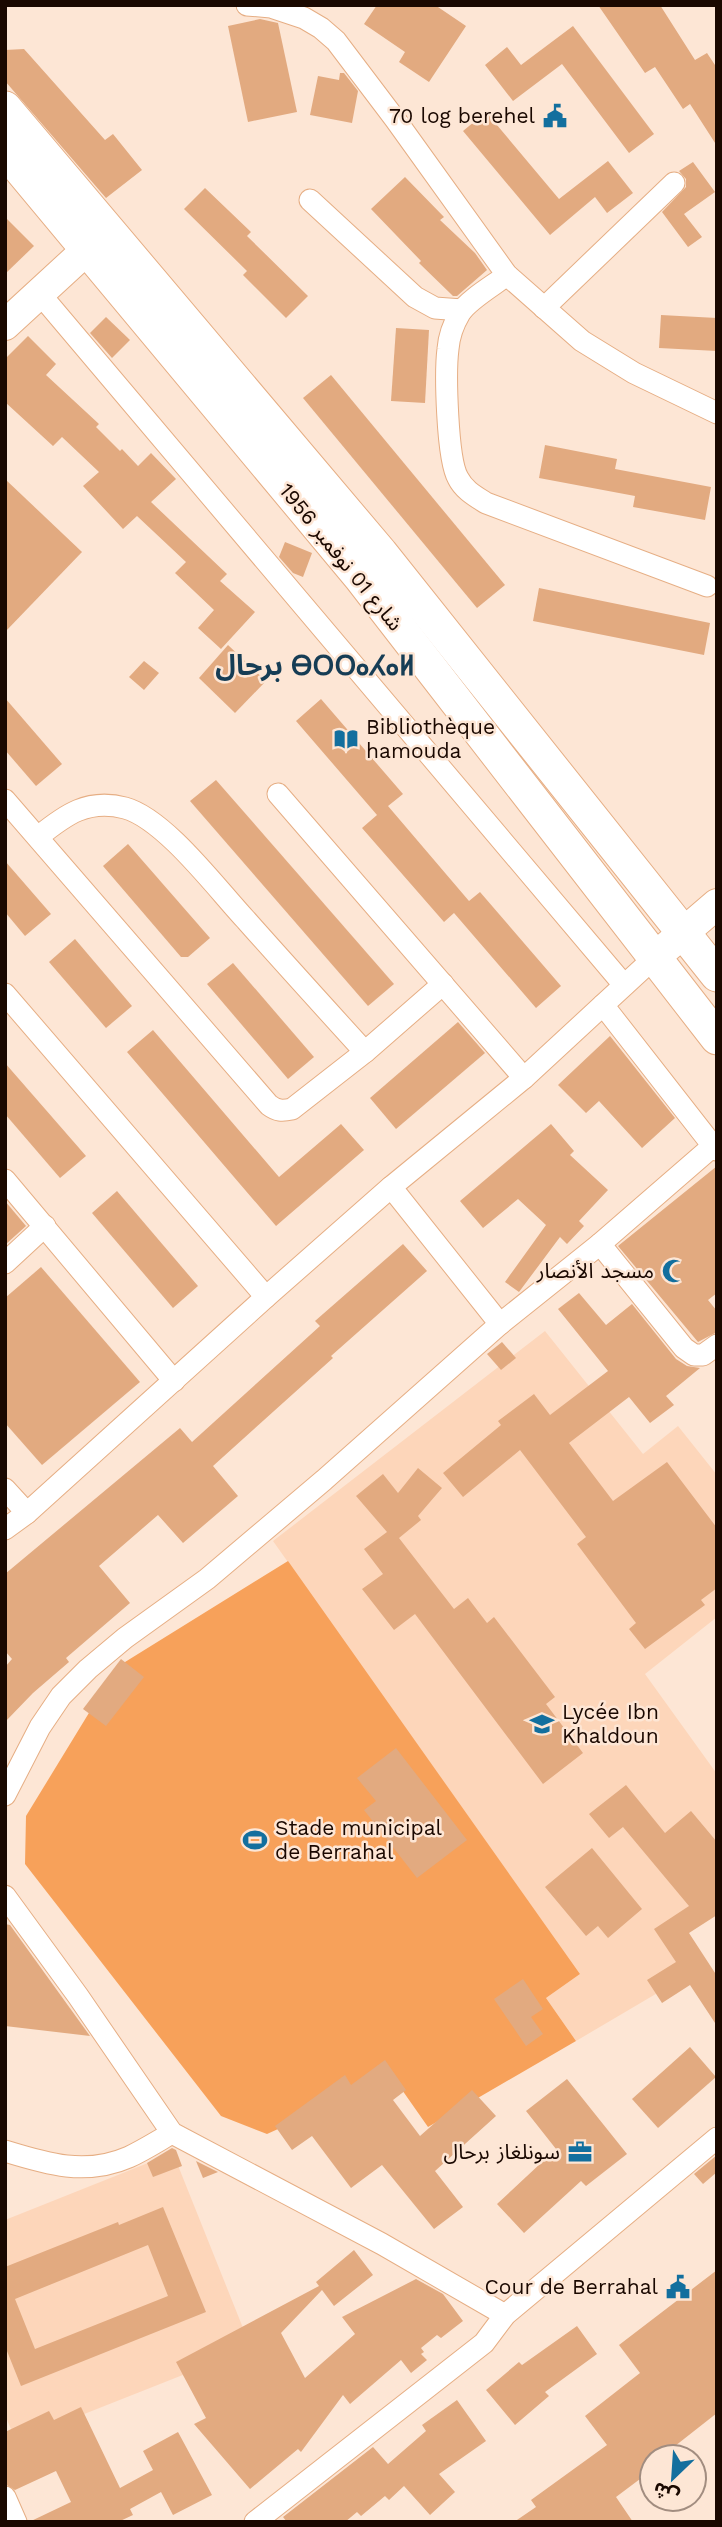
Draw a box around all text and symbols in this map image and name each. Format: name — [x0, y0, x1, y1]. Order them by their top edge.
public building icon: 70 log berehel — [541, 102, 569, 130]
place label: 70 log berehel — [389, 103, 536, 128]
street label: شارع 01 نوفمبر 1956 — [272, 478, 409, 637]
district label: برحال ⴱⵔⵔⴰⵃⴰⵍ — [215, 649, 415, 682]
place label: Bibliothèque hamouda — [366, 714, 495, 763]
library icon: Bibliothèque hamouda — [332, 725, 360, 753]
mosque icon: مسجد الأنصار — [660, 1257, 688, 1285]
place label: مسجد الأنصار — [536, 1258, 654, 1283]
place label: Lycée Ibn Khaldoun — [562, 1699, 659, 1748]
school or university icon: Lycée Ibn Khaldoun — [528, 1710, 556, 1738]
place label: Stade municipal de Berrahal — [275, 1815, 443, 1864]
sports icon: Stade municipal de Berrahal — [241, 1826, 269, 1854]
office icon: سونلغاز برحال — [566, 2138, 594, 2166]
place label: سونلغاز برحال — [444, 2139, 560, 2164]
public building icon: Cour de Berrahal — [664, 2273, 692, 2301]
place label: Cour de Berrahal — [484, 2274, 659, 2299]
north arrow — [638, 2443, 708, 2513]
text: ش — [649, 2477, 683, 2509]

